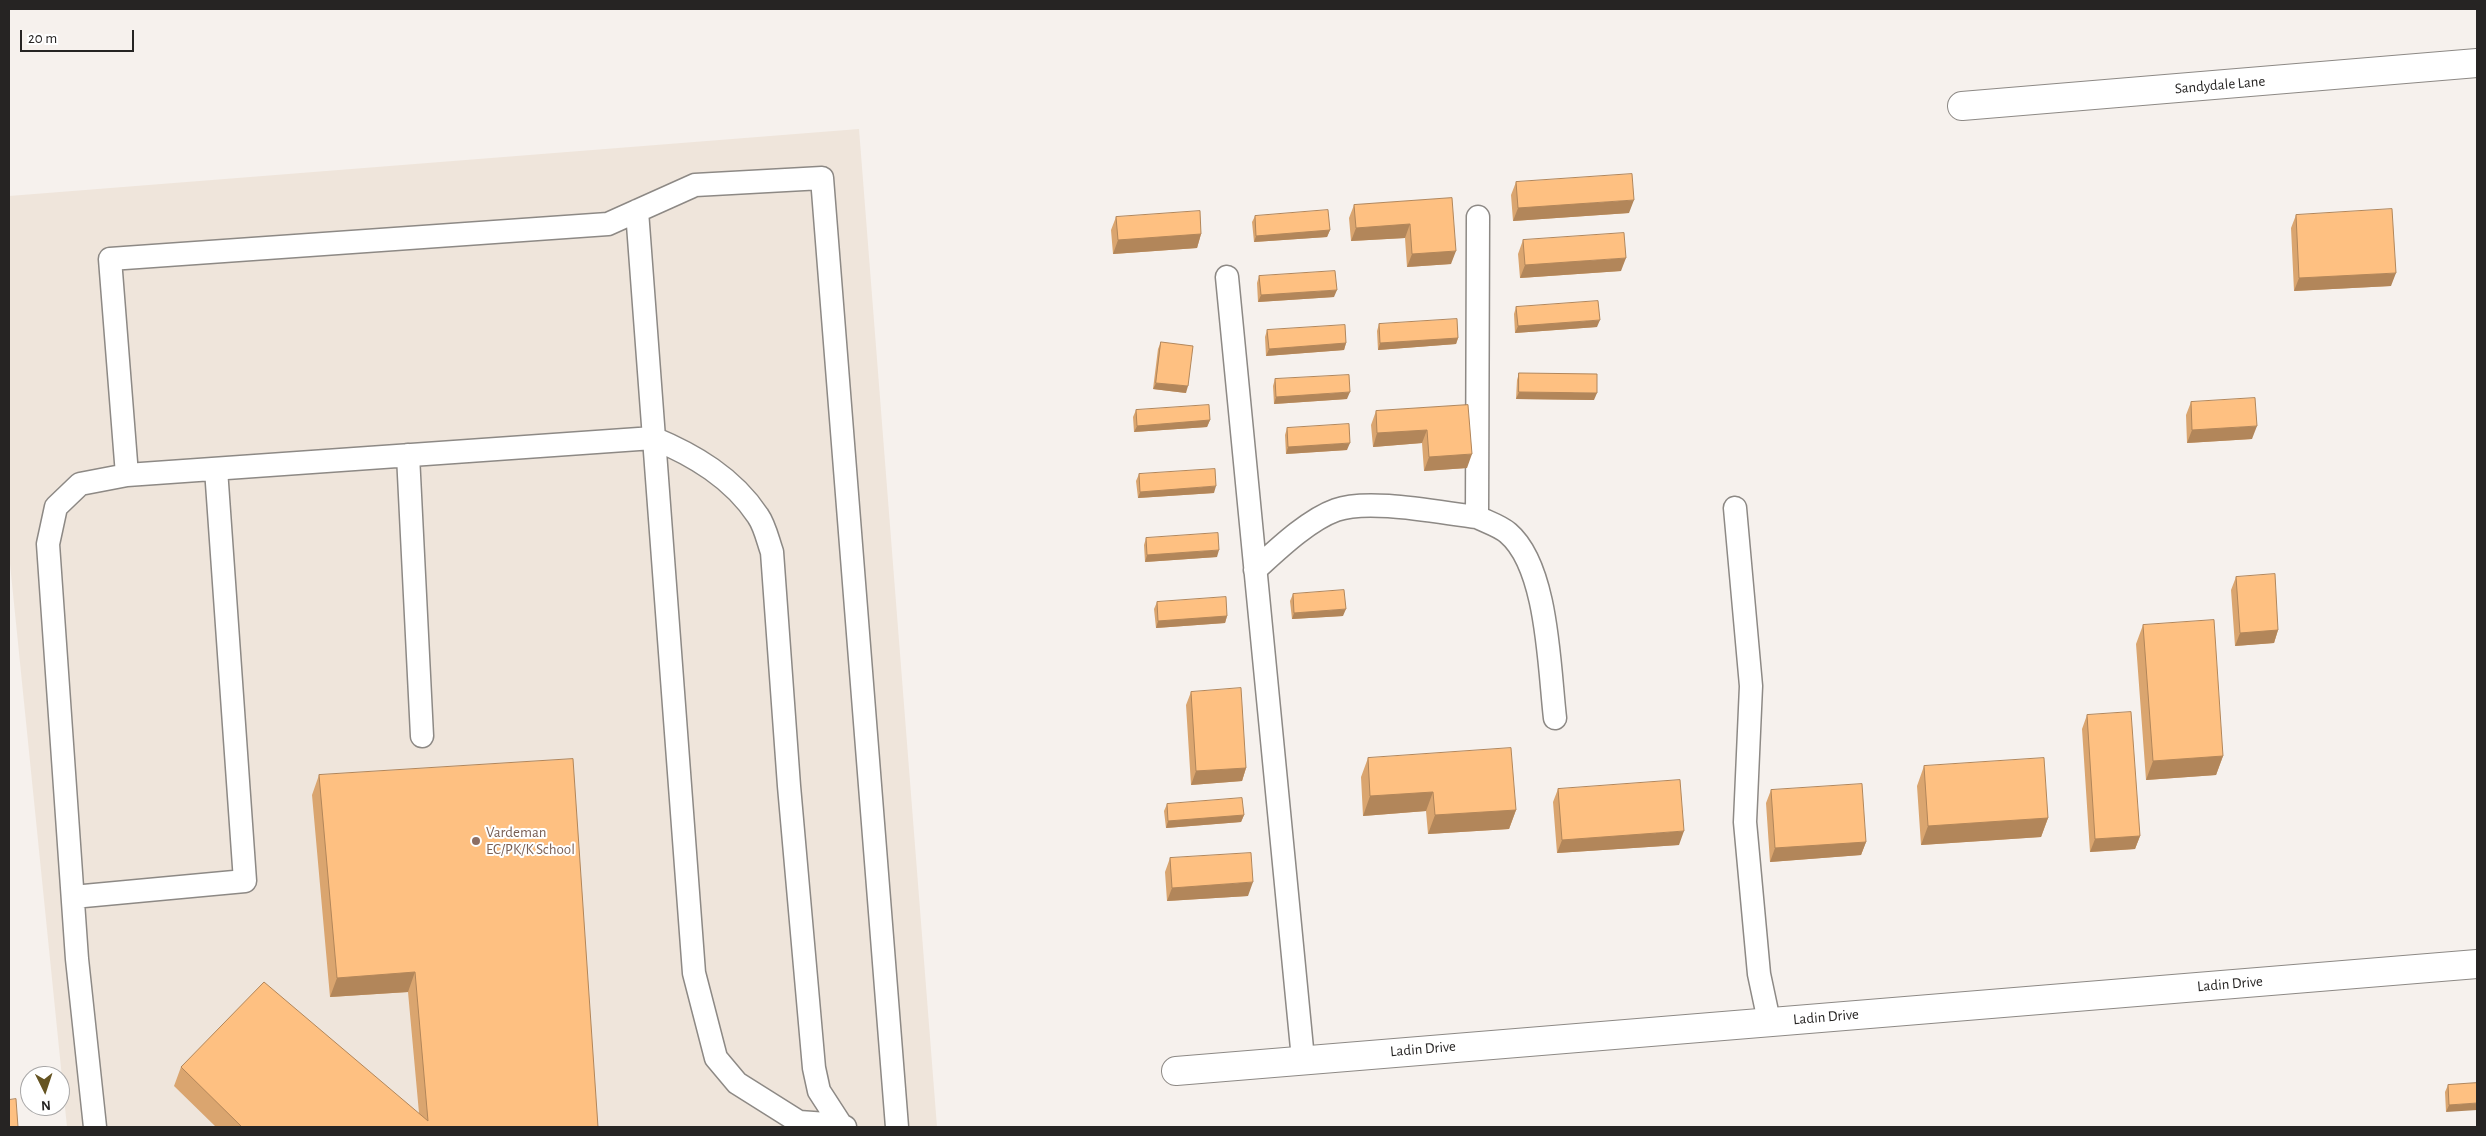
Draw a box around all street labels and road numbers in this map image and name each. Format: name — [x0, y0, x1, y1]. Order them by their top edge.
street label: Sandydale Lane — [2174, 72, 2266, 98]
street label: Ladin Drive — [2196, 972, 2264, 996]
street label: Ladin Drive — [1792, 1005, 1860, 1029]
street label: Ladin Drive — [1389, 1037, 1457, 1061]

